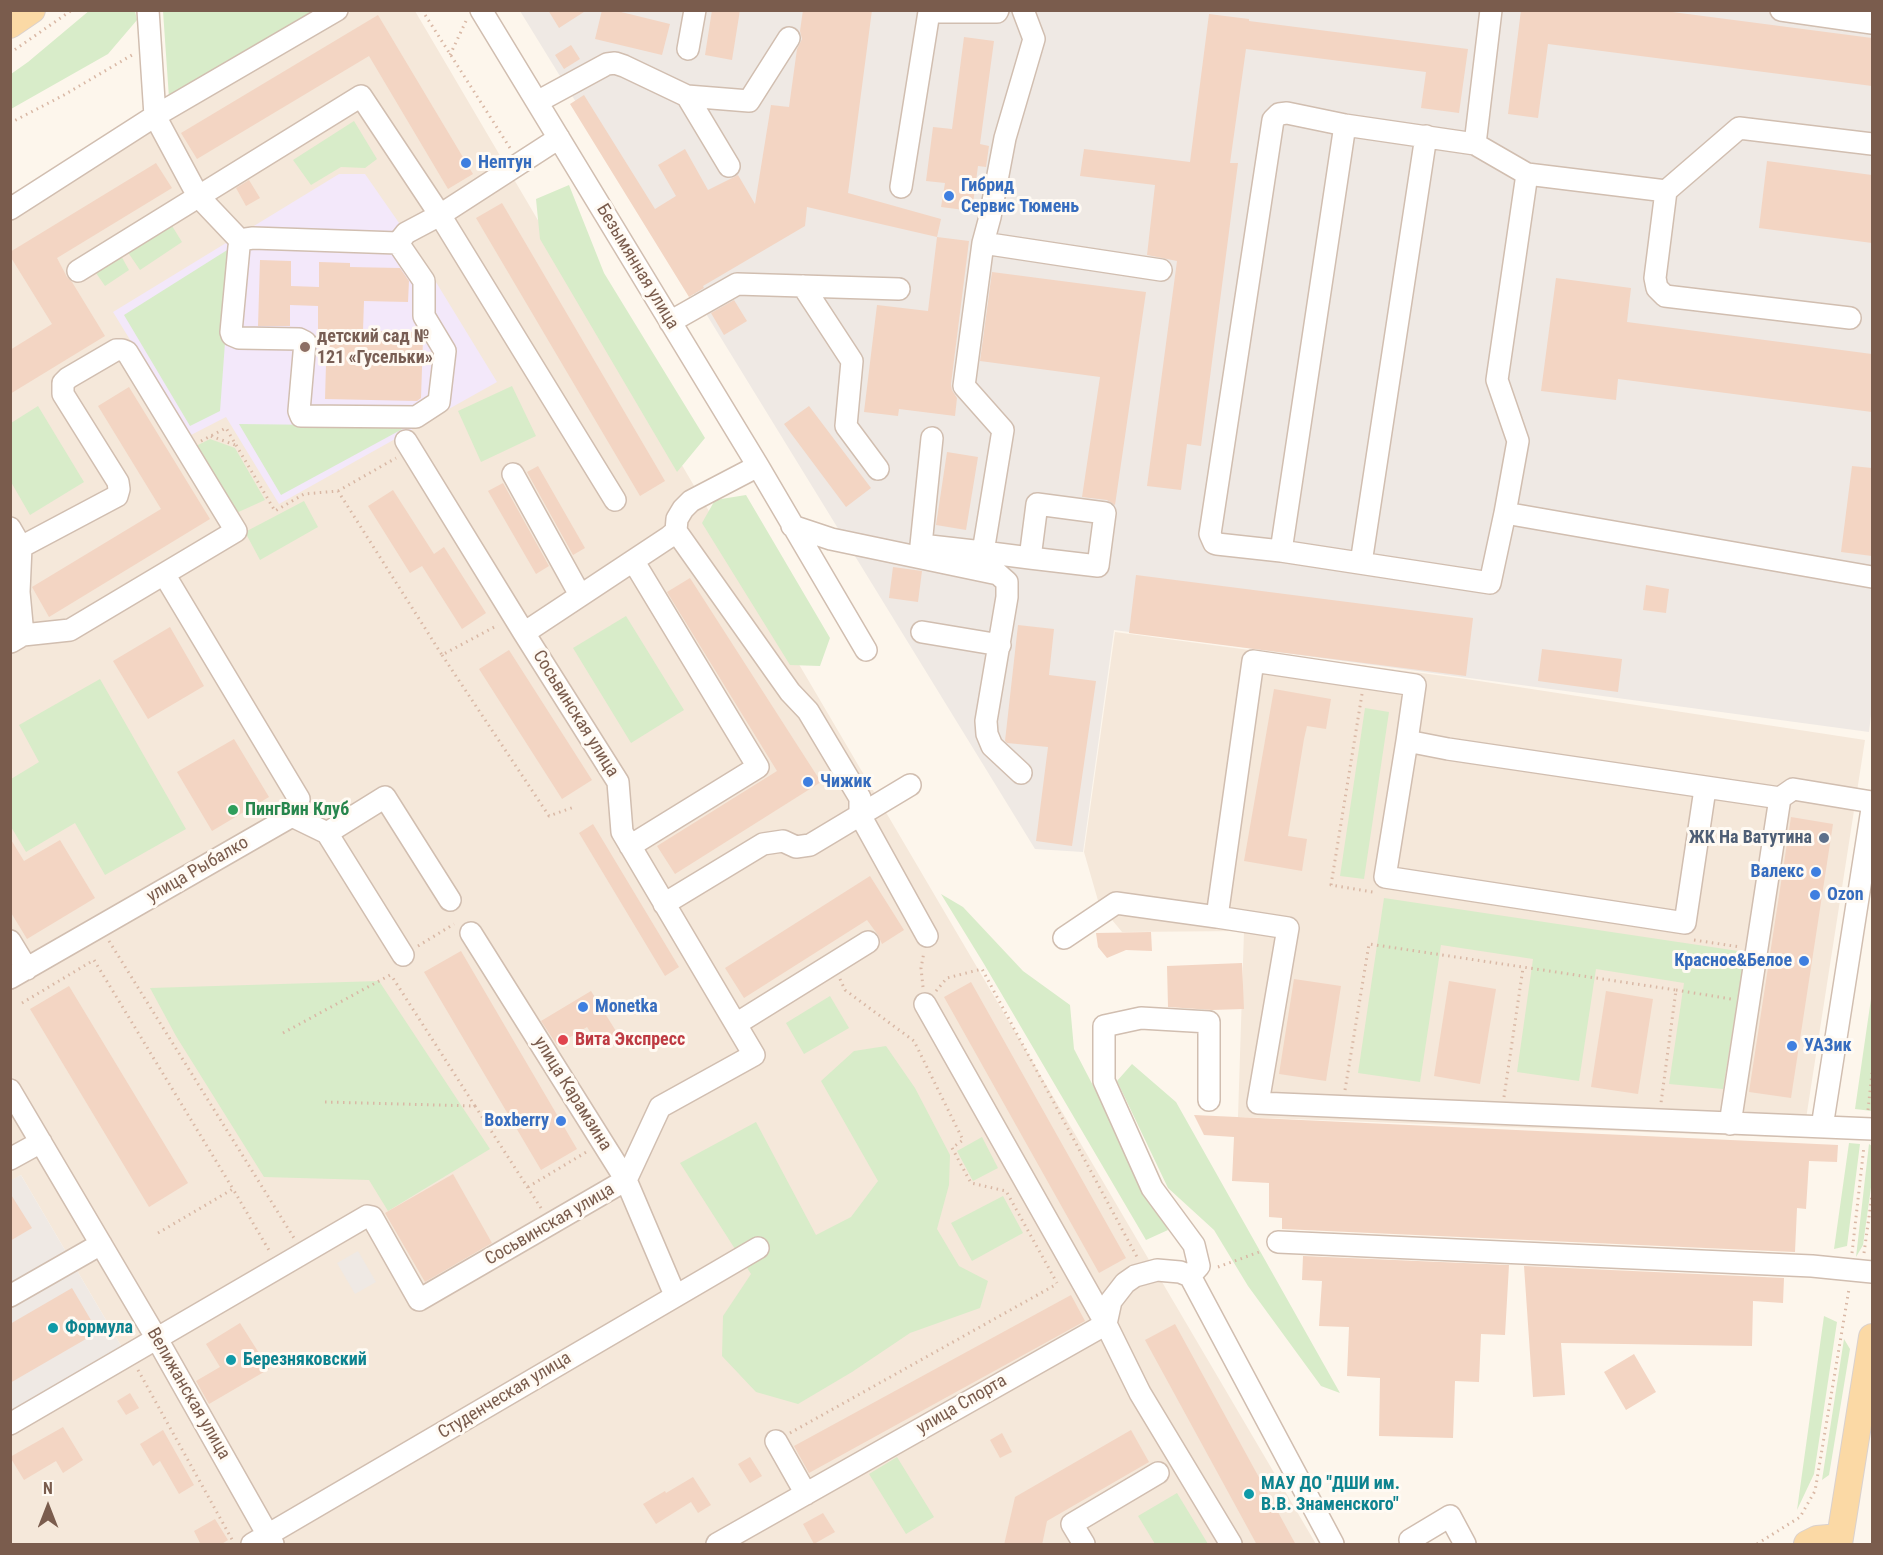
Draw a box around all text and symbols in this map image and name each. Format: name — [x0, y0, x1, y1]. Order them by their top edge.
place label: Нептун — [478, 152, 532, 174]
marker: Нептун — [459, 156, 473, 170]
place label: Гибрид Сервис Тюмень — [961, 175, 1079, 218]
marker: Гибрид Сервис Тюмень — [942, 189, 956, 203]
street label: Безымянная улица — [591, 200, 683, 334]
place label: детский сад № 121 «Гусельки» — [317, 326, 433, 368]
marker: детский сад № 121 «Гусельки» — [298, 340, 312, 354]
street label: Сосьвинская улица — [527, 647, 623, 781]
place label: Чижик — [820, 771, 872, 793]
marker: Чижик — [801, 775, 815, 789]
place label: ПингВин Клуб — [245, 799, 349, 821]
marker: ПингВин Клуб — [226, 803, 240, 817]
place label: ЖК На Ватутина — [1689, 827, 1812, 849]
marker: ЖК На Ватутина — [1817, 831, 1831, 845]
street label: улица Рыбалко — [143, 832, 253, 908]
place label: Валекс — [1751, 861, 1804, 883]
marker: Валекс — [1809, 865, 1823, 879]
place label: Ozon — [1827, 884, 1864, 906]
marker: Ozon — [1808, 888, 1822, 902]
place label: Красное&Белое — [1674, 950, 1792, 972]
marker: Красное&Белое — [1797, 954, 1811, 968]
place label: Monetka — [595, 996, 658, 1018]
marker: Monetka — [576, 1000, 590, 1014]
place label: Вита Экспресс — [575, 1029, 685, 1051]
street label: улица Карамзина — [528, 1033, 616, 1155]
marker: Вита Экспресс — [556, 1033, 570, 1047]
place label: УАЗик — [1804, 1035, 1852, 1057]
marker: УАЗик — [1785, 1039, 1799, 1053]
place label: Boxberry — [484, 1110, 549, 1132]
marker: Boxberry — [554, 1114, 568, 1128]
street label: Сосьвинская улица — [482, 1179, 618, 1271]
place label: Формула — [65, 1317, 133, 1339]
marker: Формула — [46, 1321, 60, 1335]
street label: Велижанская улица — [142, 1324, 234, 1464]
street label: Студенческая улица — [435, 1348, 575, 1444]
place label: Березняковский — [243, 1349, 367, 1371]
marker: Березняковский — [224, 1353, 238, 1367]
street label: улица Спорта — [913, 1371, 1011, 1439]
place label: МАУ ДО "ДШИ им. В.В. Знаменского" — [1261, 1473, 1400, 1516]
north arrow — [18, 1477, 78, 1537]
text: N — [43, 1479, 53, 1498]
marker: МАУ ДО "ДШИ им. В.В. Знаменского" — [1242, 1487, 1256, 1501]

